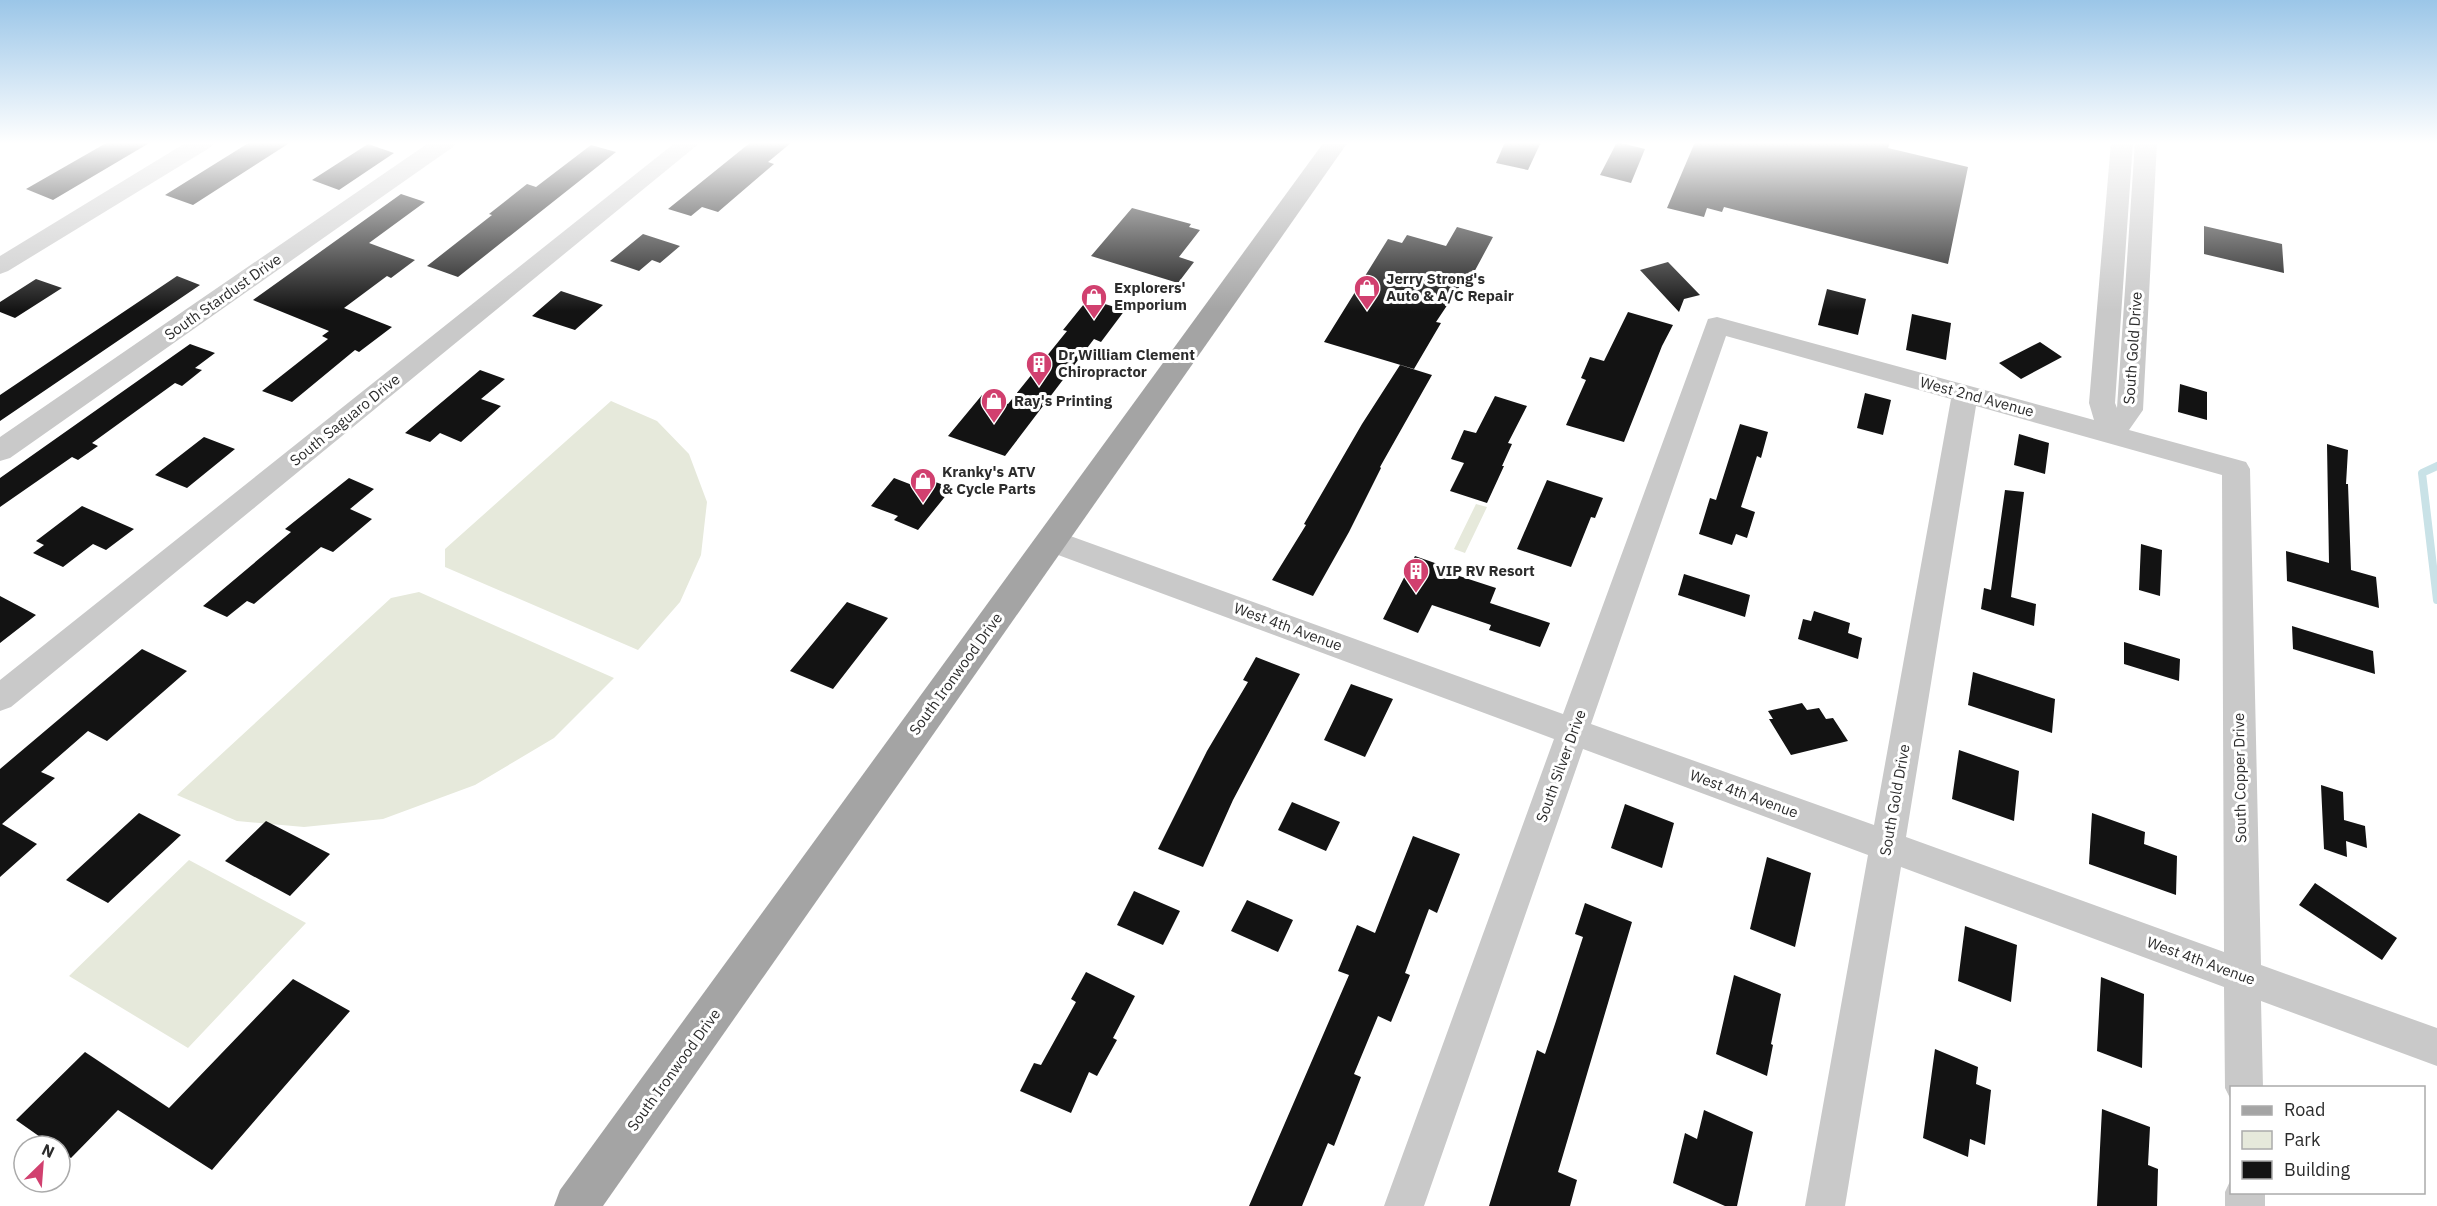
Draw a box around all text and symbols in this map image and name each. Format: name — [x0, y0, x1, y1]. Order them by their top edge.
street label: South Stardust Drive — [161, 249, 285, 344]
place label: Jerry Strong's Auto & A/C Repair — [1386, 269, 1514, 305]
shop icon: Jerry Strong's Auto & A/C Repair — [1352, 273, 1382, 311]
place label: Explorers' Emporium — [1114, 278, 1187, 314]
shop icon: Explorers' Emporium — [1079, 282, 1109, 320]
street label: South Gold Drive — [2119, 291, 2146, 405]
place label: Dr William Clement Chiropractor — [1058, 345, 1195, 381]
building icon: Dr William Clement Chiropractor — [1024, 349, 1054, 387]
street label: South Saguaro Drive — [286, 369, 404, 470]
street label: West 2nd Avenue — [1918, 372, 2036, 421]
shop icon: Ray's Printing — [979, 386, 1009, 424]
place label: Ray's Printing — [1014, 391, 1113, 410]
place label: Kranky's ATV & Cycle Parts — [942, 462, 1036, 498]
shop icon: Kranky's ATV & Cycle Parts — [908, 466, 938, 504]
building icon: VIP RV Resort — [1401, 556, 1431, 594]
place label: VIP RV Resort — [1436, 561, 1535, 580]
street label: West 4th Avenue — [1231, 598, 1345, 655]
street label: South Ironwood Drive — [905, 609, 1006, 739]
street label: South Silver Drive — [1531, 707, 1590, 825]
street label: South Copper Drive — [2229, 713, 2250, 843]
street label: South Gold Drive — [1875, 743, 1914, 857]
street label: West 4th Avenue — [1687, 765, 1801, 822]
street label: West 4th Avenue — [2144, 932, 2258, 989]
street label: South Ironwood Drive — [623, 1005, 724, 1135]
legend — [2230, 1086, 2425, 1194]
text: Road — [2284, 1098, 2325, 1121]
text: Park — [2284, 1128, 2321, 1151]
north arrow — [12, 1134, 72, 1194]
text: N — [39, 1139, 58, 1162]
text: Building — [2284, 1158, 2351, 1181]

